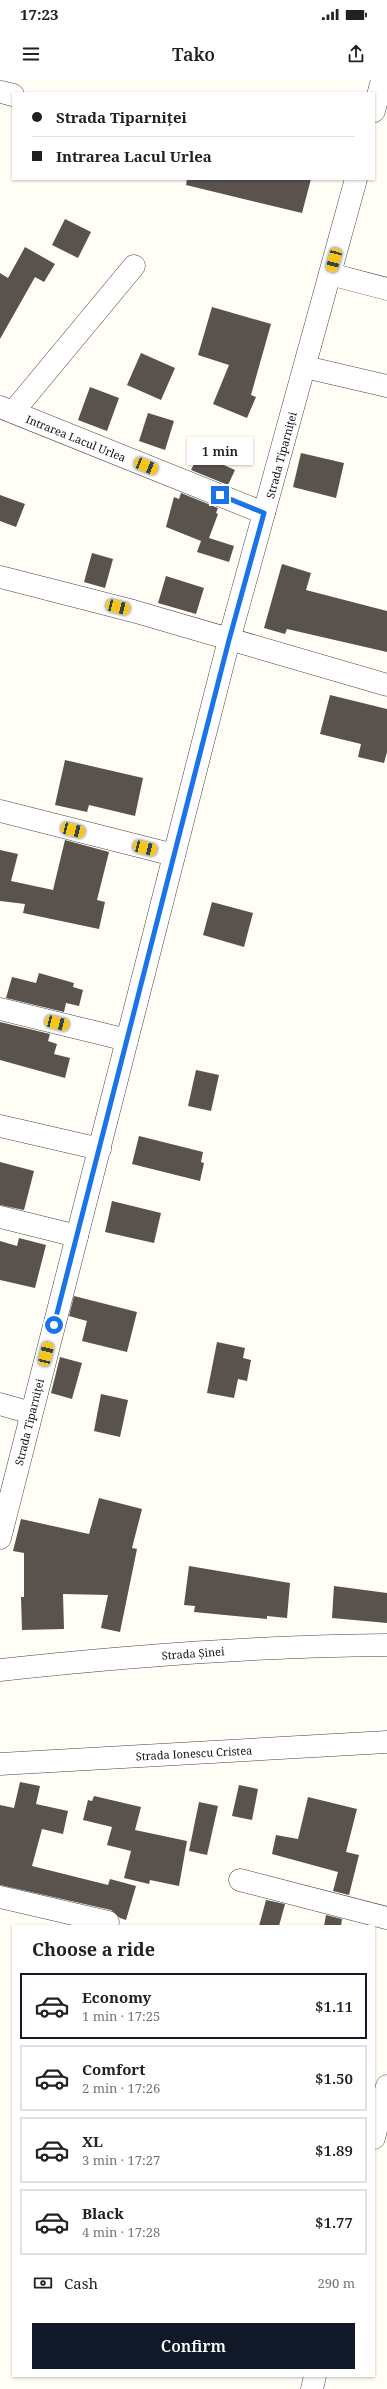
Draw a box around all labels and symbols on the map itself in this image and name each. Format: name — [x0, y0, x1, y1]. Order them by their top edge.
car — [325, 247, 343, 273]
street label: Strada Tiparniței — [262, 410, 300, 500]
street label: Intrarea Lacul Urlea — [24, 411, 128, 465]
callout: 1 min — [187, 437, 253, 465]
car — [133, 456, 159, 476]
route end — [211, 486, 229, 504]
car — [105, 598, 131, 616]
car — [60, 821, 86, 839]
car — [132, 839, 158, 857]
car — [44, 1014, 70, 1032]
route start — [45, 1316, 63, 1334]
car — [37, 1341, 55, 1367]
street label: Strada Tiparniței — [11, 1376, 47, 1467]
street label: Strada Șinei — [161, 1643, 225, 1663]
street label: Strada Ionescu Cristea — [135, 1742, 253, 1764]

